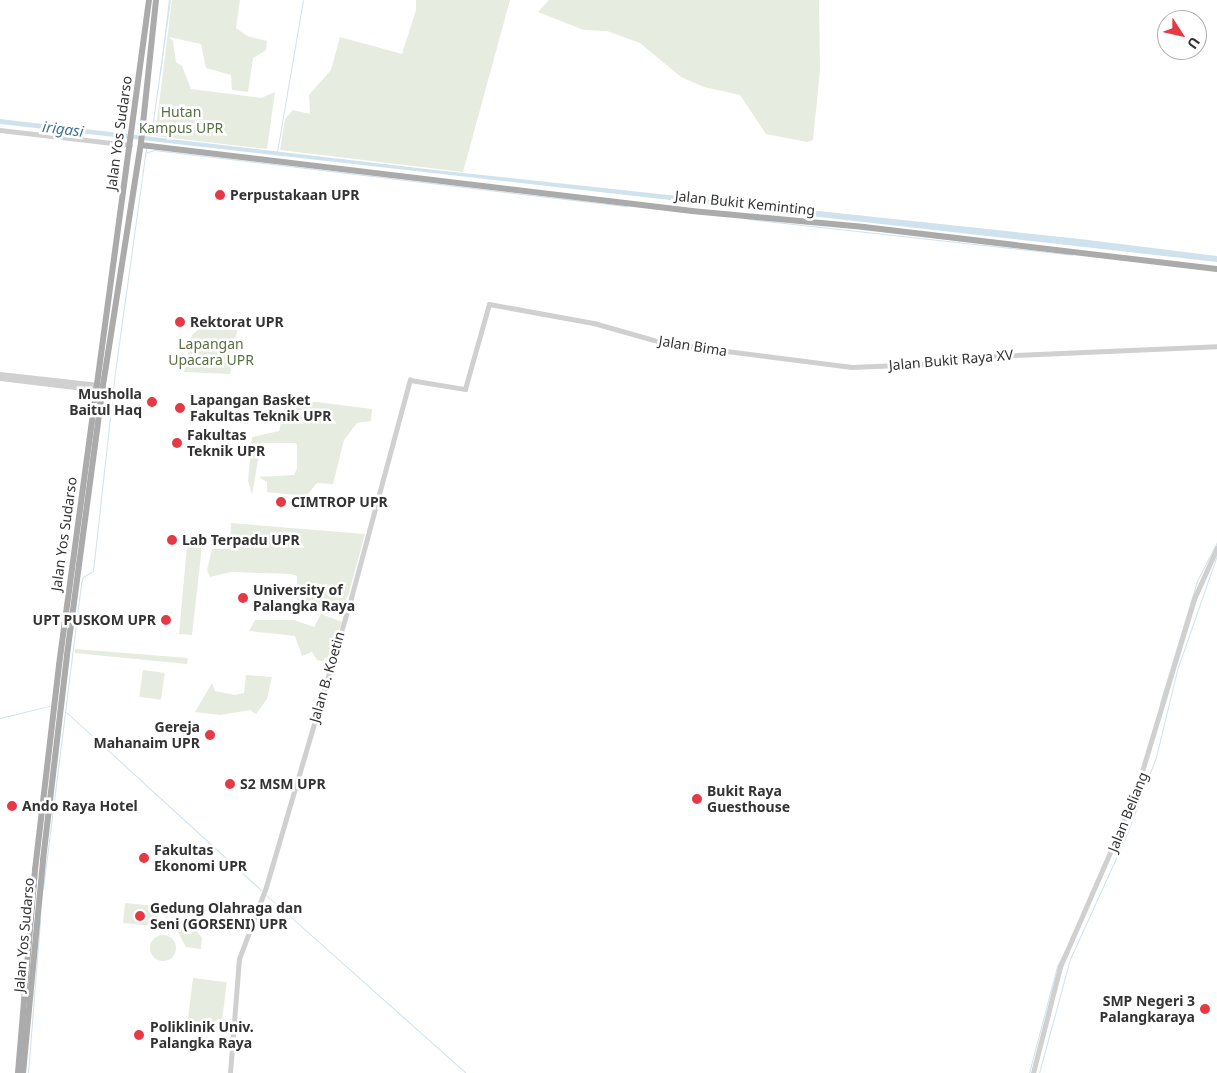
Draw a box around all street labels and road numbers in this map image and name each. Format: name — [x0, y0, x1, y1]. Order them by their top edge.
street label: Jalan Yos Sudarso — [103, 75, 135, 191]
street label: Jalan Bukit Keminting — [674, 187, 816, 219]
street label: Jalan Bima — [658, 332, 728, 360]
street label: Jalan Bukit Raya XV — [888, 346, 1014, 374]
street label: Jalan Yos Sudarso — [48, 476, 80, 592]
street label: Jalan B. Koetin — [306, 629, 348, 725]
street label: Jalan Beliang — [1104, 770, 1152, 854]
street label: Jalan Yos Sudarso — [11, 877, 37, 993]

